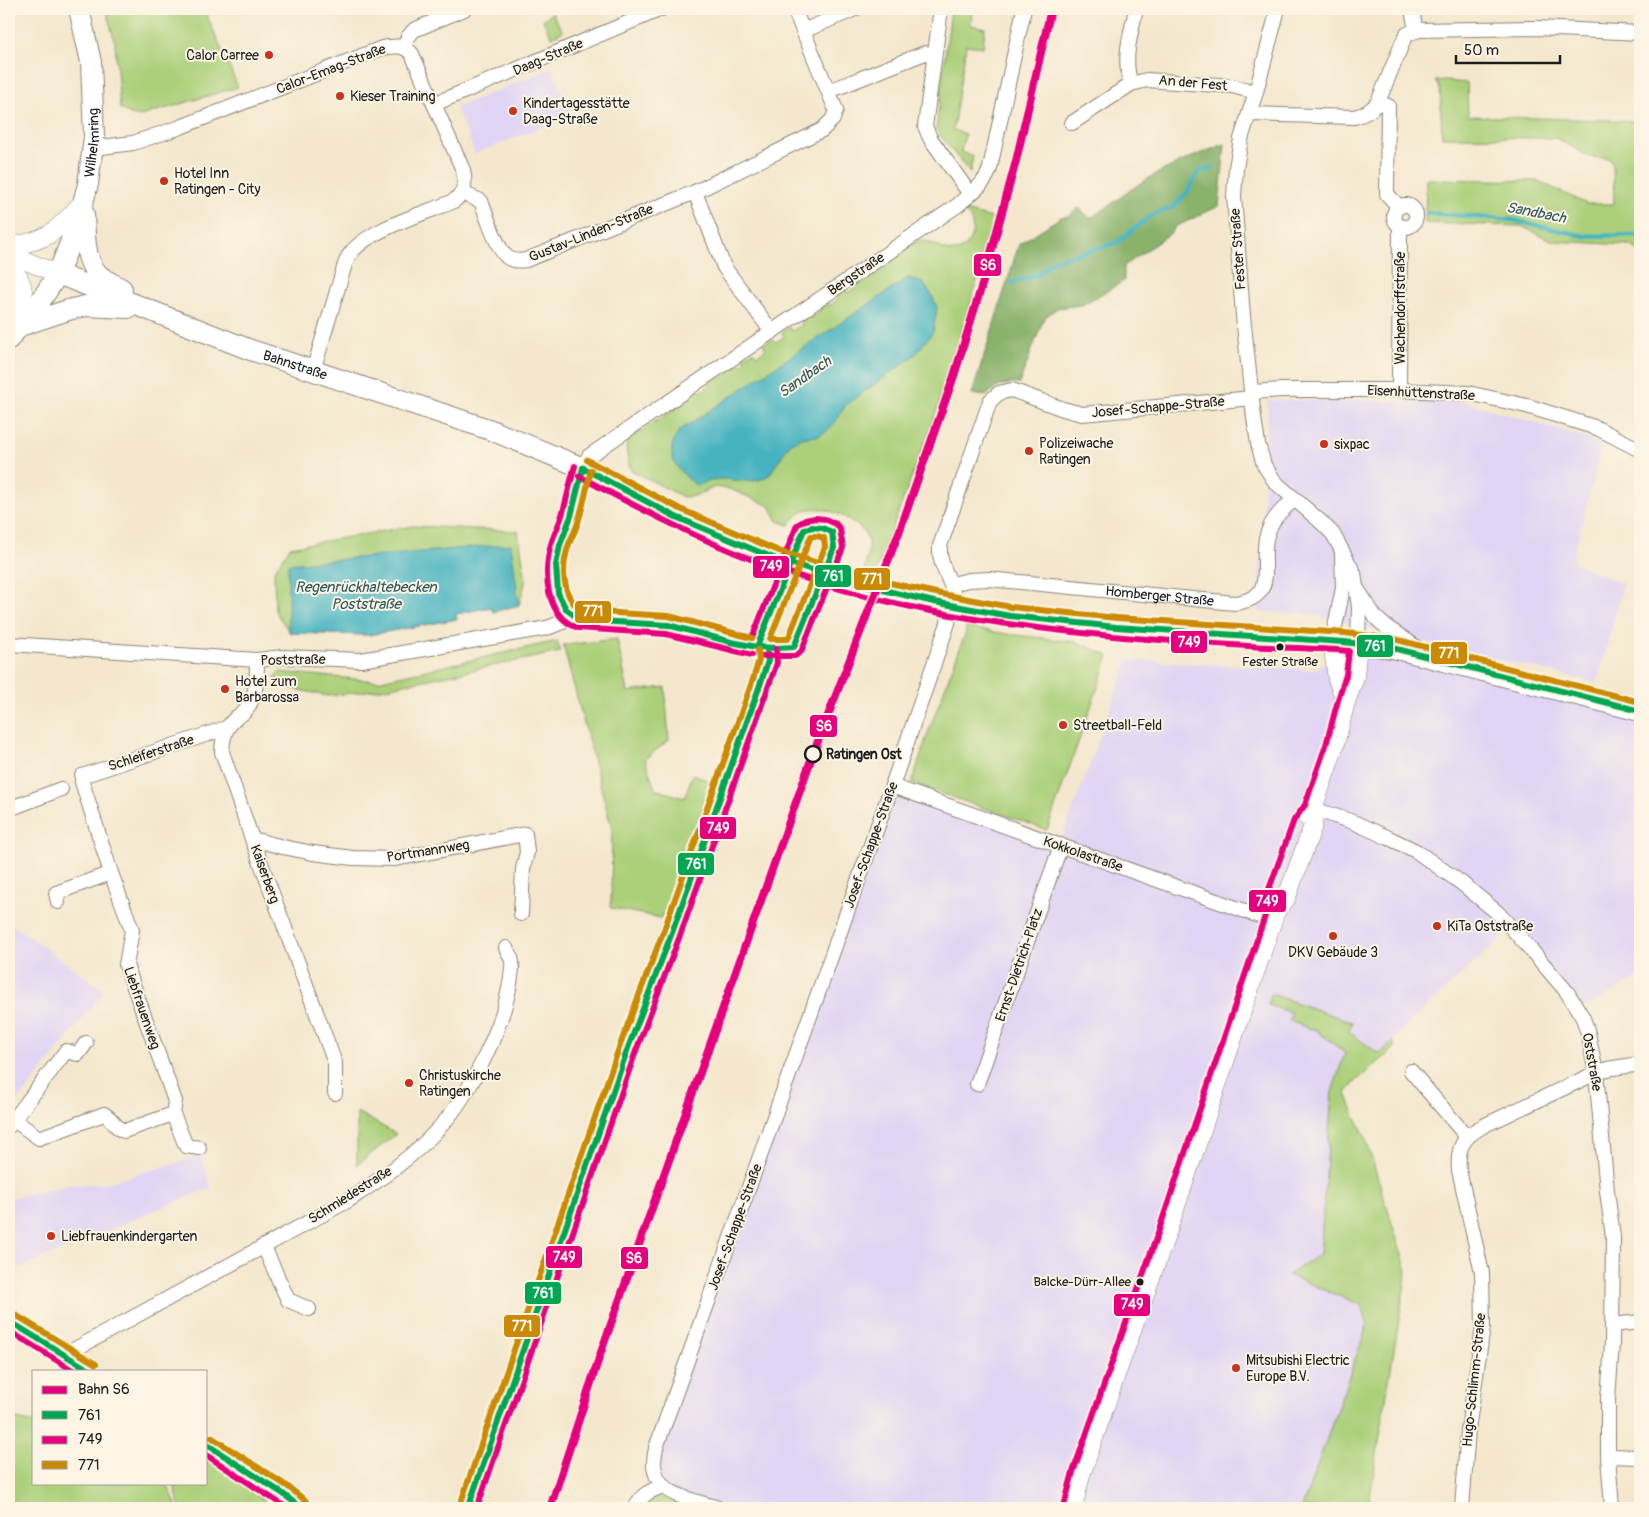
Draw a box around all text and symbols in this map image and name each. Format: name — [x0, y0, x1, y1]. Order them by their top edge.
scale bar — [1456, 32, 1560, 64]
street label: Daag-Straße — [510, 35, 586, 79]
street label: Calor-Emag-Straße — [274, 40, 388, 98]
text: 50 m — [1464, 41, 1499, 60]
place label: Calor Carree — [186, 47, 259, 64]
marker: Calor Carree — [263, 49, 275, 61]
street label: An der Fest — [1158, 72, 1228, 94]
place label: Kieser Training — [350, 88, 435, 105]
marker: Kieser Training — [334, 90, 346, 102]
place label: Kindertagesstätte Daag-Straße — [523, 95, 630, 128]
marker: Kindertagesstätte Daag-Straße — [507, 105, 519, 117]
street label: Wilhelmring — [80, 108, 103, 178]
place label: Hotel Inn Ratingen - City — [174, 165, 261, 198]
marker: Hotel Inn Ratingen - City — [158, 175, 170, 187]
water label: Sandbach — [1505, 198, 1568, 228]
street label: Gustav-Linden-Straße — [526, 200, 656, 266]
street label: Fester Straße — [1227, 208, 1249, 290]
street label: Bergstraße — [824, 249, 888, 299]
street label: Wachendorffstraße — [1392, 251, 1409, 364]
line badge: S6 — [973, 253, 1002, 277]
text: S6 — [980, 257, 996, 274]
street label: Bahnstraße — [261, 346, 330, 383]
water label: Sandbach — [775, 351, 836, 402]
street label: Eisenhüttenstraße — [1367, 382, 1475, 404]
street label: Josef-Schappe-Straße — [1091, 393, 1225, 421]
place label: Polizeiwache Ratingen — [1039, 435, 1113, 468]
place label: sixpac — [1334, 436, 1370, 453]
marker: sixpac — [1318, 438, 1330, 450]
marker: Polizeiwache Ratingen — [1023, 445, 1035, 457]
line badge: 749 — [752, 555, 790, 579]
text: 749 — [760, 558, 782, 575]
line badge: 761 — [814, 564, 852, 588]
line badge: 771 — [853, 567, 891, 591]
text: 761 — [822, 568, 844, 585]
text: 771 — [862, 571, 882, 588]
water label: Regenrückhaltebecken Poststraße — [295, 578, 438, 614]
street label: Homberger Straße — [1105, 582, 1215, 610]
line badge: 771 — [574, 600, 612, 624]
text: 771 — [583, 603, 603, 620]
line badge: 749 — [1170, 630, 1208, 654]
text: 749 — [1178, 634, 1200, 651]
line badge: 761 — [1356, 634, 1394, 658]
text: 761 — [1364, 638, 1386, 655]
line badge: 771 — [1430, 641, 1468, 665]
marker: Fester Straße — [1275, 642, 1285, 652]
text: 771 — [1439, 645, 1459, 662]
street label: Poststraße — [260, 651, 326, 669]
place label: Fester Straße — [1242, 654, 1318, 670]
place label: Hotel zum Barbarossa — [235, 673, 299, 706]
marker: Hotel zum Barbarossa — [219, 683, 231, 695]
line badge: S6 — [809, 714, 838, 738]
place label: Streetball-Feld — [1073, 717, 1162, 734]
text: S6 — [816, 718, 832, 735]
marker: Streetball-Feld — [1057, 719, 1069, 731]
street label: Schleiferstraße — [106, 731, 196, 775]
marker: Ratingen Ost — [804, 745, 822, 763]
place label: Ratingen Ost — [826, 746, 902, 763]
street label: Josef-Schappe-Straße — [840, 779, 902, 911]
line badge: 749 — [699, 816, 737, 840]
text: 749 — [707, 820, 729, 837]
street label: Kokkolastraße — [1041, 832, 1125, 876]
street label: Portmannweg — [385, 836, 471, 866]
street label: Kaiserberg — [247, 842, 283, 906]
line badge: 761 — [677, 852, 715, 876]
text: 761 — [685, 856, 707, 873]
line badge: 749 — [1248, 889, 1287, 913]
text: 749 — [1256, 893, 1278, 910]
street label: Ernst-Dietrich-Platz — [992, 906, 1046, 1024]
place label: KiTa Oststraße — [1447, 918, 1533, 935]
marker: KiTa Oststraße — [1431, 920, 1443, 932]
marker: DKV Gebäude 3 — [1327, 930, 1339, 942]
place label: DKV Gebäude 3 — [1288, 944, 1378, 961]
street label: Liebfrauenweg — [120, 965, 164, 1051]
street label: Oststraße — [1579, 1032, 1605, 1092]
place label: Christuskirche Ratingen — [419, 1067, 501, 1100]
marker: Christuskirche Ratingen — [403, 1077, 415, 1089]
street label: Josef-Schappe-Straße — [704, 1161, 766, 1293]
street label: Schmiedestraße — [305, 1162, 395, 1228]
place label: Liebfrauenkindergarten — [61, 1228, 197, 1245]
marker: Liebfrauenkindergarten — [45, 1230, 57, 1242]
line badge: 749 — [545, 1245, 583, 1269]
line badge: S6 — [620, 1246, 649, 1270]
text: 749 — [553, 1249, 575, 1266]
text: S6 — [626, 1250, 642, 1267]
place label: Balcke-Dürr-Allee — [1033, 1274, 1132, 1290]
marker: Balcke-Dürr-Allee — [1135, 1277, 1145, 1287]
line badge: 761 — [524, 1281, 562, 1305]
text: 761 — [532, 1285, 554, 1302]
line badge: 749 — [1113, 1293, 1151, 1317]
text: 749 — [1121, 1296, 1143, 1313]
street label: Hugo-Schlimm-Straße — [1459, 1312, 1489, 1448]
line badge: 771 — [503, 1314, 541, 1338]
text: 771 — [512, 1318, 532, 1335]
place label: Mitsubishi Electric Europe B.V. — [1246, 1352, 1350, 1385]
marker: Mitsubishi Electric Europe B.V. — [1230, 1362, 1242, 1374]
legend — [32, 1370, 208, 1484]
text: Bahn S6 — [78, 1380, 130, 1399]
text: 761 — [78, 1406, 101, 1425]
text: 749 — [78, 1430, 102, 1449]
text: 771 — [78, 1456, 100, 1475]

